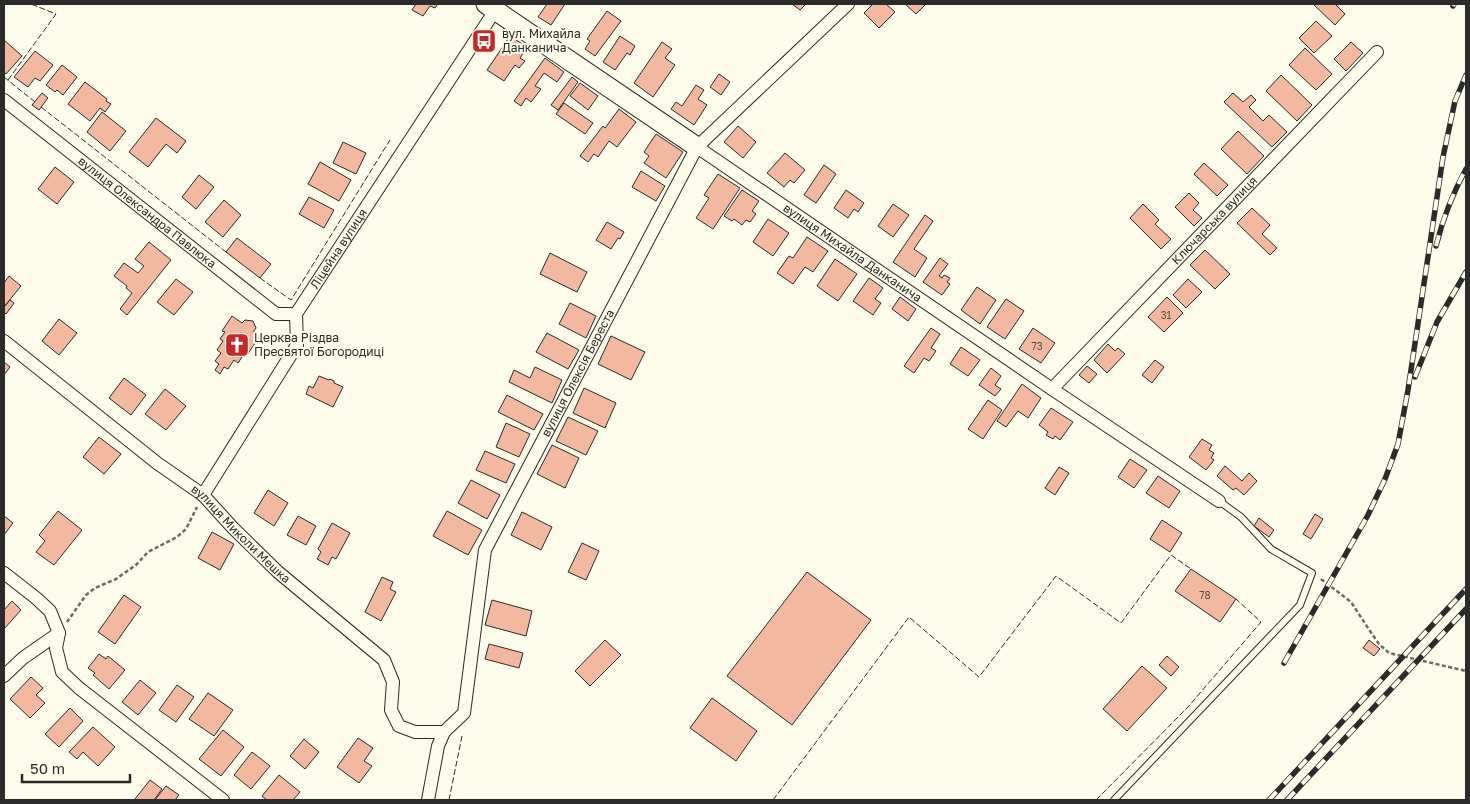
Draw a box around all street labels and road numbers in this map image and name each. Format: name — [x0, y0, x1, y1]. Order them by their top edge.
street label: вулиця Олександра Павлюка — [75, 153, 219, 271]
street label: Ключарська вулиця — [1168, 173, 1260, 268]
street label: вулиця Михайла Данканича — [780, 200, 925, 305]
street label: Ліцейна вулиця — [307, 206, 370, 291]
street label: вулиця Олексія Береста — [538, 307, 617, 439]
street label: вулиця Миколи Мешка — [188, 481, 294, 586]

